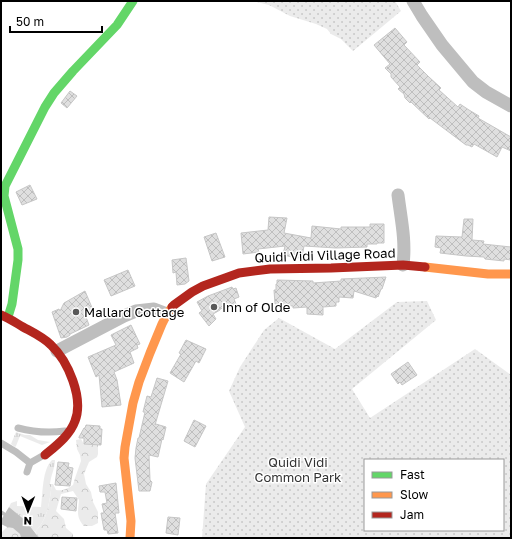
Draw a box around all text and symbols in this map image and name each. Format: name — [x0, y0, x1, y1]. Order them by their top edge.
scale bar — [10, 8, 102, 34]
text: 50 m — [16, 14, 44, 29]
street label: Quidi Vidi Village Road — [254, 245, 396, 265]
place label: Inn of Olde — [222, 299, 290, 315]
marker: Inn of Olde — [209, 302, 219, 312]
place label: Mallard Cottage — [84, 304, 184, 320]
marker: Mallard Cottage — [71, 307, 81, 317]
park label: Quidi Vidi Common Park — [255, 454, 342, 485]
legend — [364, 459, 504, 531]
text: Fast — [400, 467, 425, 482]
text: Slow — [400, 487, 428, 502]
north arrow — [8, 491, 48, 531]
text: Jam — [400, 507, 424, 522]
text: N — [24, 515, 32, 528]

